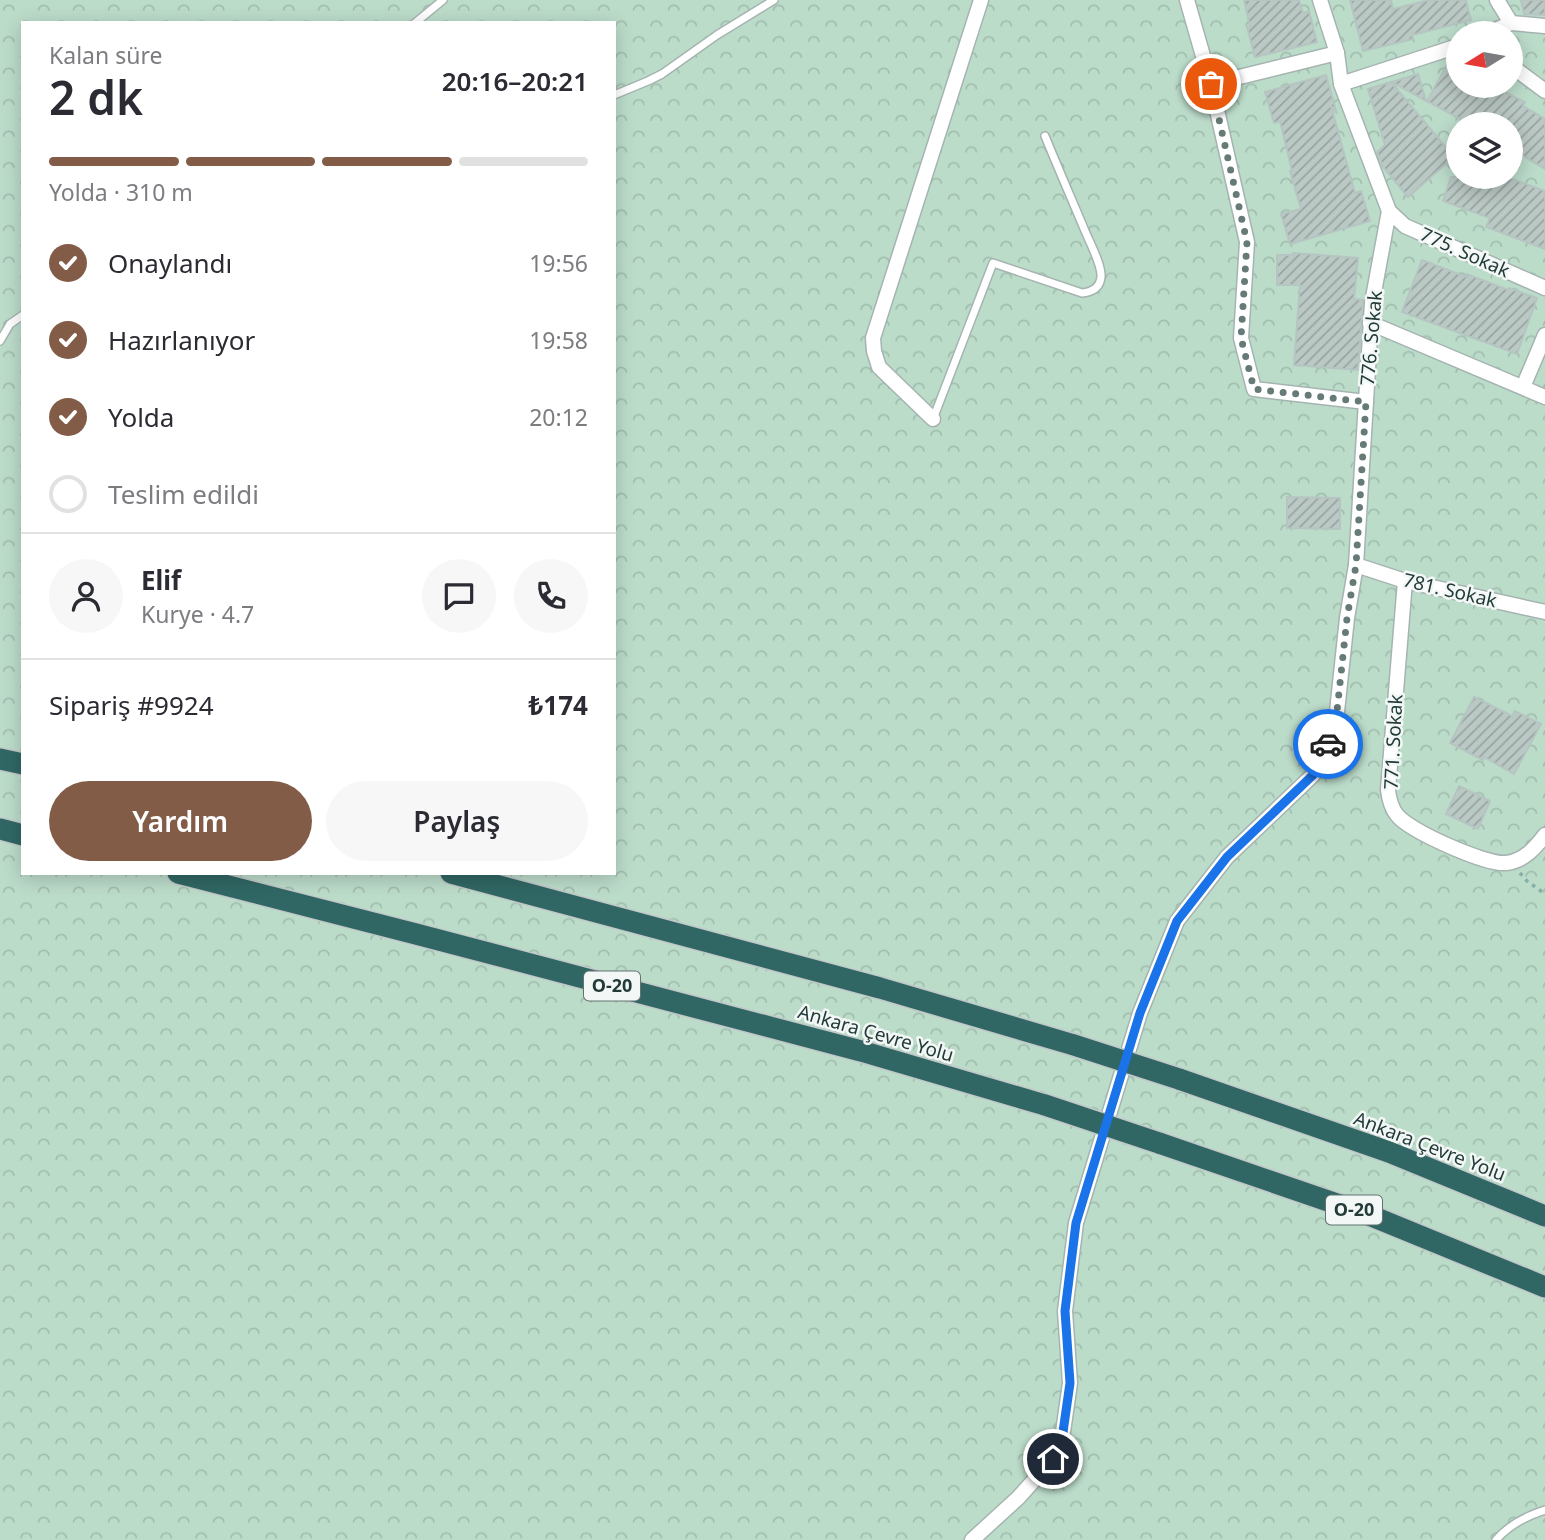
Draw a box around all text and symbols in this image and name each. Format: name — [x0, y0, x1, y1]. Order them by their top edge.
north arrow — [1446, 21, 1522, 98]
map controls — [1446, 21, 1523, 189]
text: Kalan süre — [49, 39, 162, 71]
pin — [1181, 54, 1241, 114]
text: 20:16–20:21 — [442, 63, 588, 99]
icon: bag — [1192, 65, 1230, 103]
text: 2 dk — [49, 66, 143, 128]
button: layers — [1446, 112, 1523, 189]
text: Yolda · 310 m — [49, 176, 193, 208]
street label: 775. Sokak — [1416, 221, 1514, 283]
icon: check — [49, 244, 87, 282]
text: Onaylandı — [108, 245, 232, 281]
text: 19:56 — [529, 247, 588, 279]
street label: 776. Sokak — [1354, 289, 1388, 387]
icon: check — [49, 321, 87, 359]
text: Hazırlanıyor — [108, 322, 255, 358]
text: 19:58 — [529, 324, 588, 356]
icon: check — [49, 398, 87, 436]
text: Yolda — [108, 399, 174, 435]
text: 20:12 — [529, 401, 588, 433]
text: Teslim edildi — [108, 476, 259, 512]
button: person — [49, 559, 123, 633]
button: chat — [422, 559, 496, 633]
button: phone — [514, 559, 588, 633]
text: Elif — [141, 562, 181, 598]
street label: 781. Sokak — [1401, 567, 1499, 613]
text: Kurye · 4.7 — [141, 598, 254, 630]
text: Sipariş #9924 — [49, 687, 214, 723]
text: ₺174 — [529, 687, 588, 723]
street label: 771. Sokak — [1378, 694, 1408, 790]
courier — [1293, 709, 1363, 779]
icon: car — [1309, 725, 1347, 763]
button: Yardım — [49, 781, 312, 861]
button: Paylaş — [326, 781, 588, 861]
road number: O-20 — [584, 972, 640, 1001]
street label: Ankara Çevre Yolu — [795, 998, 957, 1068]
street label: Ankara Çevre Yolu — [1350, 1105, 1510, 1187]
road number: O-20 — [1326, 1196, 1382, 1224]
pin — [1023, 1429, 1083, 1489]
icon: home — [1034, 1440, 1072, 1478]

